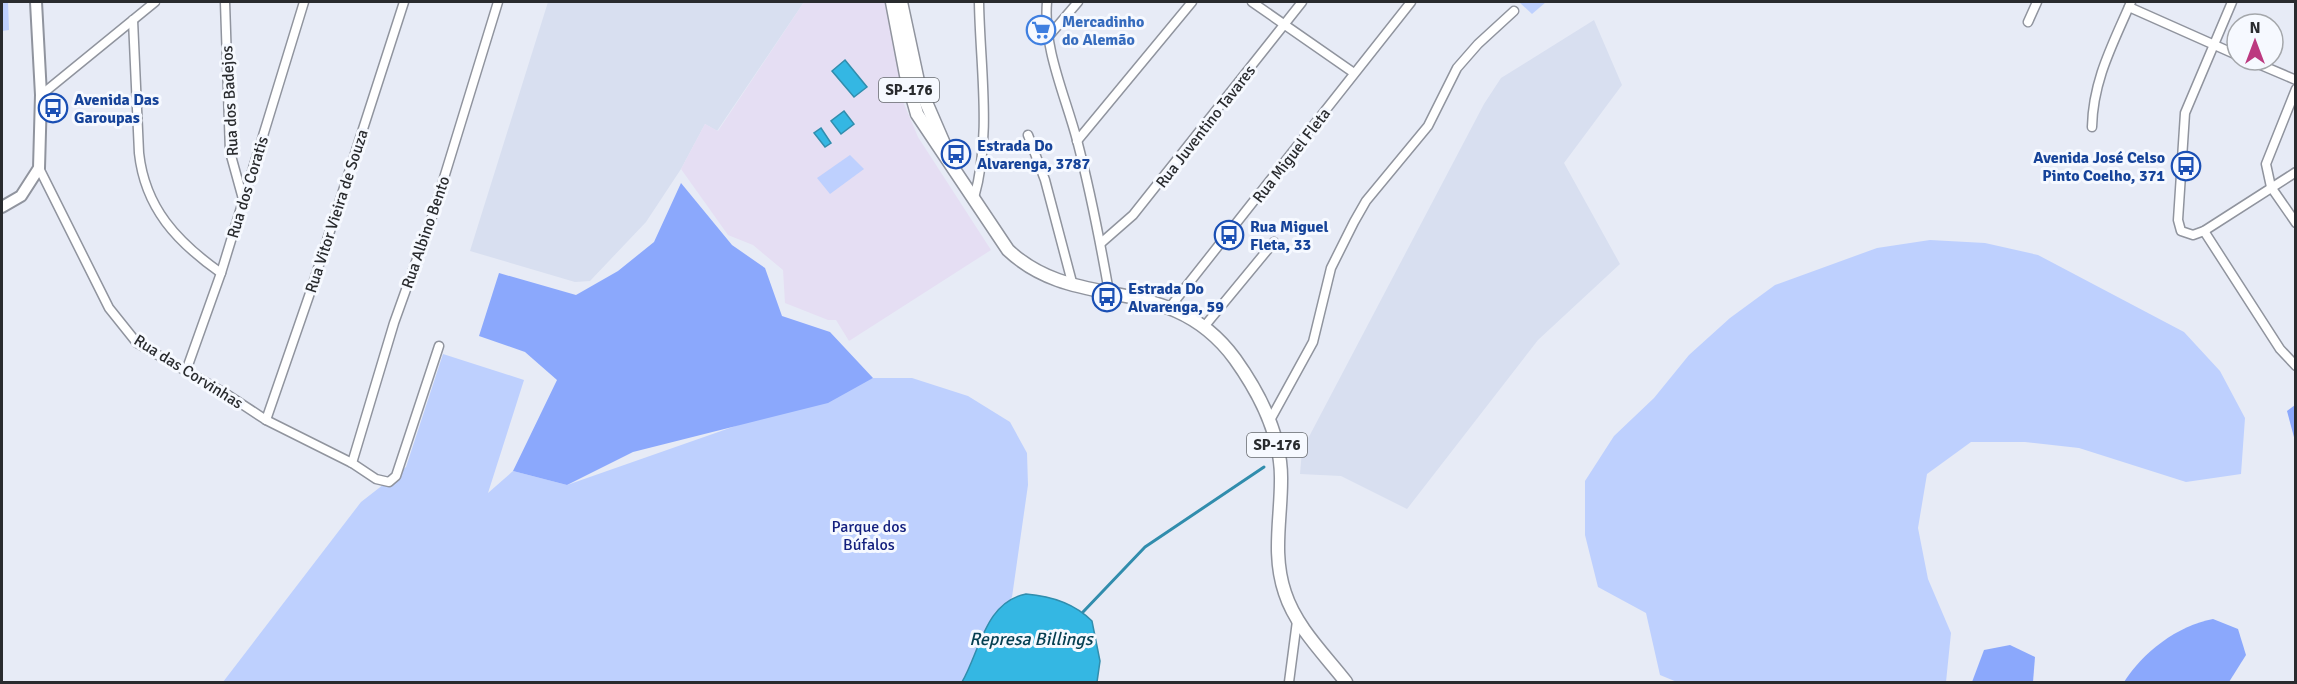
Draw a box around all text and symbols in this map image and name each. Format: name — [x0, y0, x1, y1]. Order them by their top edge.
place label: Mercadinho do Alemão — [1062, 12, 1144, 50]
north arrow — [2225, 12, 2285, 72]
supermarket icon: Mercadinho do Alemão — [1025, 14, 1057, 46]
text: N — [2249, 18, 2261, 38]
street label: Rua dos Badejos — [217, 45, 243, 157]
street label: Rua Juventino Tavares — [1152, 61, 1260, 192]
road number: SP-176 — [879, 78, 939, 102]
place label: Avenida Das Garoupas — [74, 90, 159, 128]
bus stop icon: Avenida Das Garoupas — [37, 92, 69, 124]
street label: Rua Miguel Fleta — [1249, 104, 1335, 207]
street label: Rua Vitor Vieira de Souza — [301, 127, 373, 296]
street label: Rua dos Coratis — [223, 134, 273, 241]
place label: Estrada Do Alvarenga, 3787 — [977, 136, 1090, 174]
bus stop icon: Estrada Do Alvarenga, 3787 — [940, 138, 972, 170]
place label: Avenida José Celso Pinto Coelho, 371 — [2033, 148, 2165, 186]
bus stop icon: Avenida José Celso Pinto Coelho, 371 — [2170, 150, 2202, 182]
street label: Rua Albino Bento — [397, 174, 455, 291]
place label: Rua Miguel Fleta, 33 — [1250, 217, 1328, 255]
bus stop icon: Rua Miguel Fleta, 33 — [1213, 219, 1245, 251]
place label: Estrada Do Alvarenga, 59 — [1128, 279, 1224, 317]
bus stop icon: Estrada Do Alvarenga, 59 — [1091, 281, 1123, 313]
street label: Rua das Corvinhas — [130, 330, 247, 413]
road number: SP-176 — [1247, 433, 1307, 457]
park label: Parque dos Búfalos — [831, 517, 907, 555]
water label: Represa Billings — [969, 628, 1095, 650]

